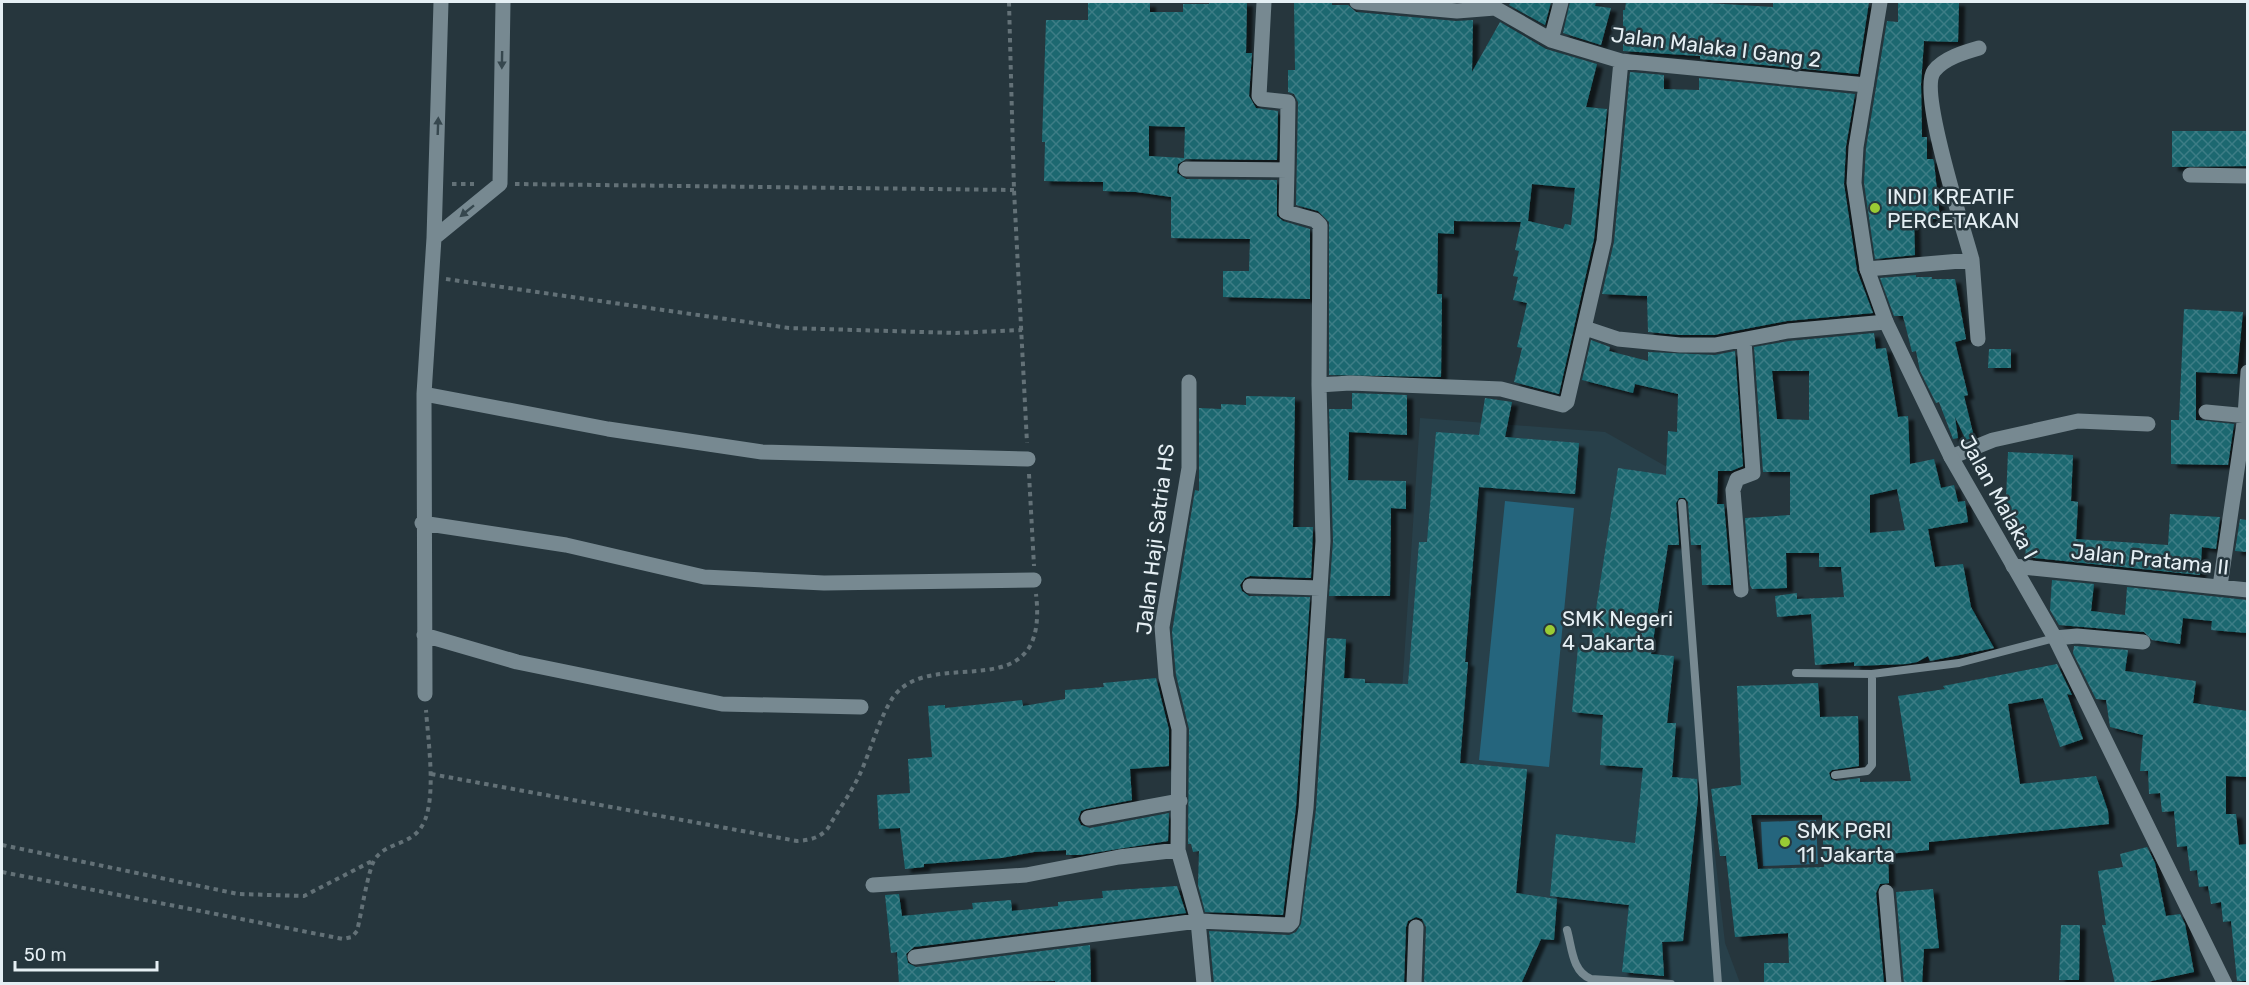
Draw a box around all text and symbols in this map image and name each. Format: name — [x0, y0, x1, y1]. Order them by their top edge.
street label: Jalan Malaka I Gang 2 — [1610, 22, 1822, 72]
one-way arrow — [497, 50, 507, 69]
one-way arrow — [433, 116, 442, 135]
place label: INDI KREATIF PERCETAKAN — [1887, 184, 2020, 233]
marker: INDI KREATIF PERCETAKAN — [1868, 201, 1882, 215]
one-way arrow — [460, 204, 475, 217]
street label: Jalan Malaka I — [1955, 431, 2043, 563]
street label: Jalan Haji Satria HS — [1131, 442, 1179, 636]
street label: Jalan Pratama II — [2070, 538, 2230, 580]
place label: SMK Negeri 4 Jakarta — [1562, 606, 1673, 655]
marker: SMK Negeri 4 Jakarta — [1543, 623, 1557, 637]
place label: SMK PGRI 11 Jakarta — [1797, 818, 1895, 867]
marker: SMK PGRI 11 Jakarta — [1778, 835, 1792, 849]
scale bar — [15, 934, 158, 972]
text: 50 m — [24, 944, 67, 966]

